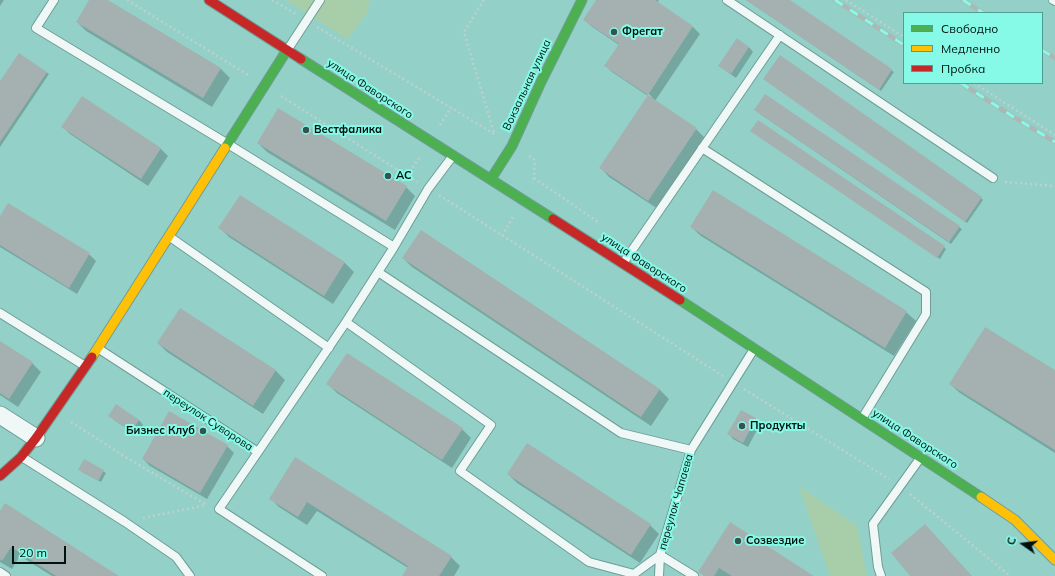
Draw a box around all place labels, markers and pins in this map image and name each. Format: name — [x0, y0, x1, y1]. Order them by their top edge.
place label: Фрегат — [622, 25, 663, 39]
marker: Фрегат — [609, 27, 619, 37]
place label: Вестфалика — [314, 123, 382, 137]
marker: Вестфалика — [301, 125, 311, 135]
place label: АС — [396, 169, 412, 183]
marker: АС — [383, 171, 393, 181]
place label: Продукты — [750, 419, 805, 433]
marker: Продукты — [737, 421, 747, 431]
place label: Бизнес Клуб — [126, 424, 195, 438]
marker: Бизнес Клуб — [198, 426, 208, 436]
place label: Созвездие — [746, 534, 804, 548]
marker: Созвездие — [733, 536, 743, 546]

